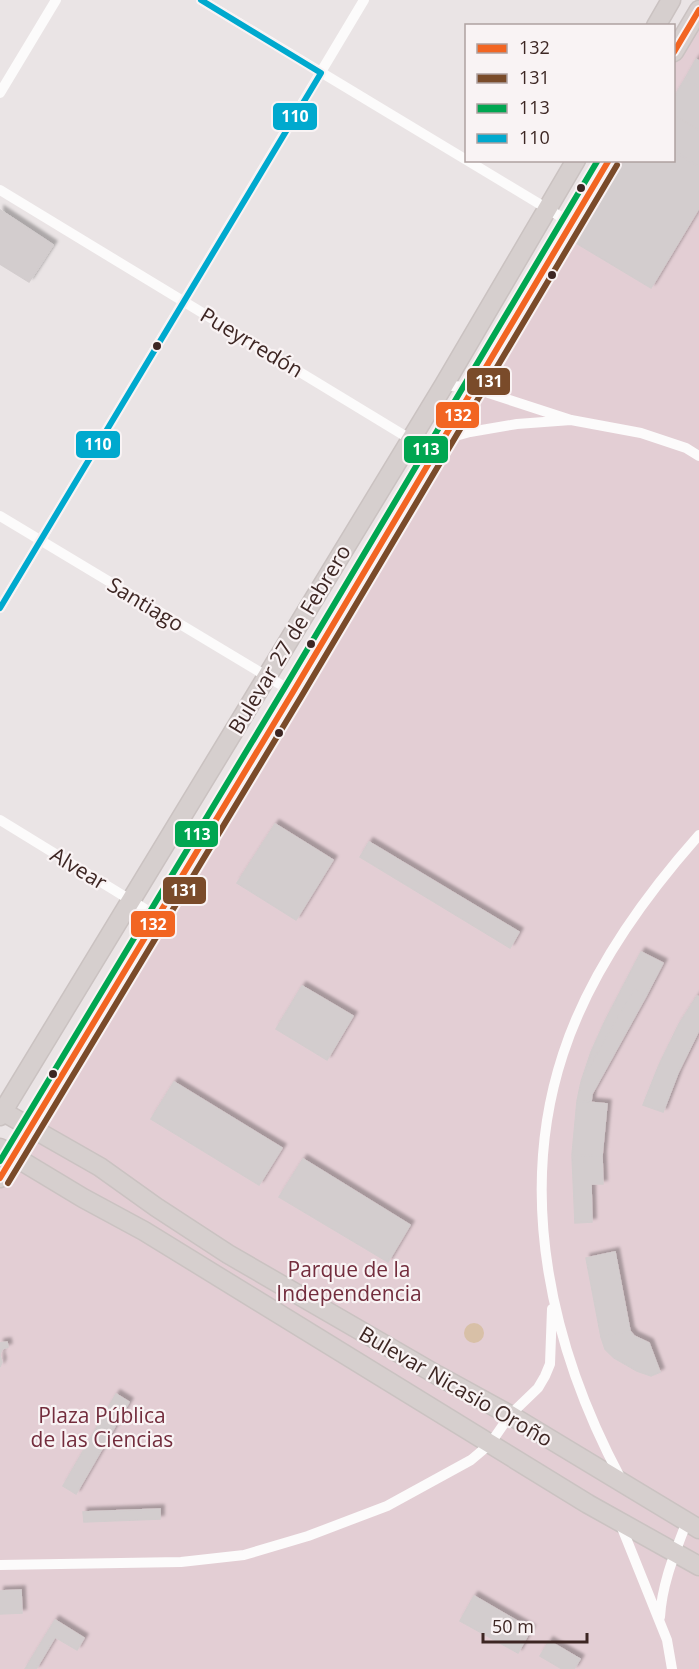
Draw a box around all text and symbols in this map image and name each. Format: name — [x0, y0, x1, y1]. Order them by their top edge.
legend — [465, 24, 675, 162]
text: 132 — [519, 35, 550, 59]
text: 131 — [519, 65, 550, 89]
text: 113 — [519, 95, 550, 119]
line badge: 110 — [272, 102, 318, 131]
text: 110 — [281, 105, 309, 127]
text: 110 — [519, 125, 550, 149]
unlabelled marker — [575, 182, 587, 194]
unlabelled marker — [546, 269, 558, 281]
street label: Pueyrredón — [195, 300, 309, 384]
unlabelled marker — [151, 340, 163, 352]
line badge: 131 — [466, 367, 511, 396]
text: 131 — [475, 370, 503, 392]
line badge: 132 — [435, 401, 480, 429]
text: 132 — [444, 404, 472, 426]
line badge: 110 — [75, 430, 121, 459]
text: 110 — [84, 433, 112, 455]
line badge: 113 — [403, 435, 449, 464]
text: 113 — [412, 438, 440, 460]
street label: Bulevar 27 de Febrero — [221, 539, 357, 739]
street label: Santiago — [103, 570, 189, 638]
unlabelled marker — [305, 638, 317, 650]
unlabelled marker — [273, 727, 285, 739]
line badge: 113 — [174, 820, 219, 848]
text: 113 — [183, 823, 211, 845]
street label: Alvear — [46, 840, 113, 896]
line badge: 131 — [162, 876, 207, 905]
text: 131 — [170, 879, 198, 901]
line badge: 132 — [130, 910, 176, 938]
text: 132 — [139, 913, 167, 935]
unlabelled marker — [47, 1068, 59, 1080]
park label: Parque de la Independencia — [276, 1255, 422, 1307]
street label: Bulevar Nicasio Oroño — [354, 1319, 558, 1453]
park label: Plaza Pública de las Ciencias — [31, 1401, 173, 1453]
scale bar — [483, 1606, 586, 1644]
text: 50 m — [492, 1614, 534, 1638]

